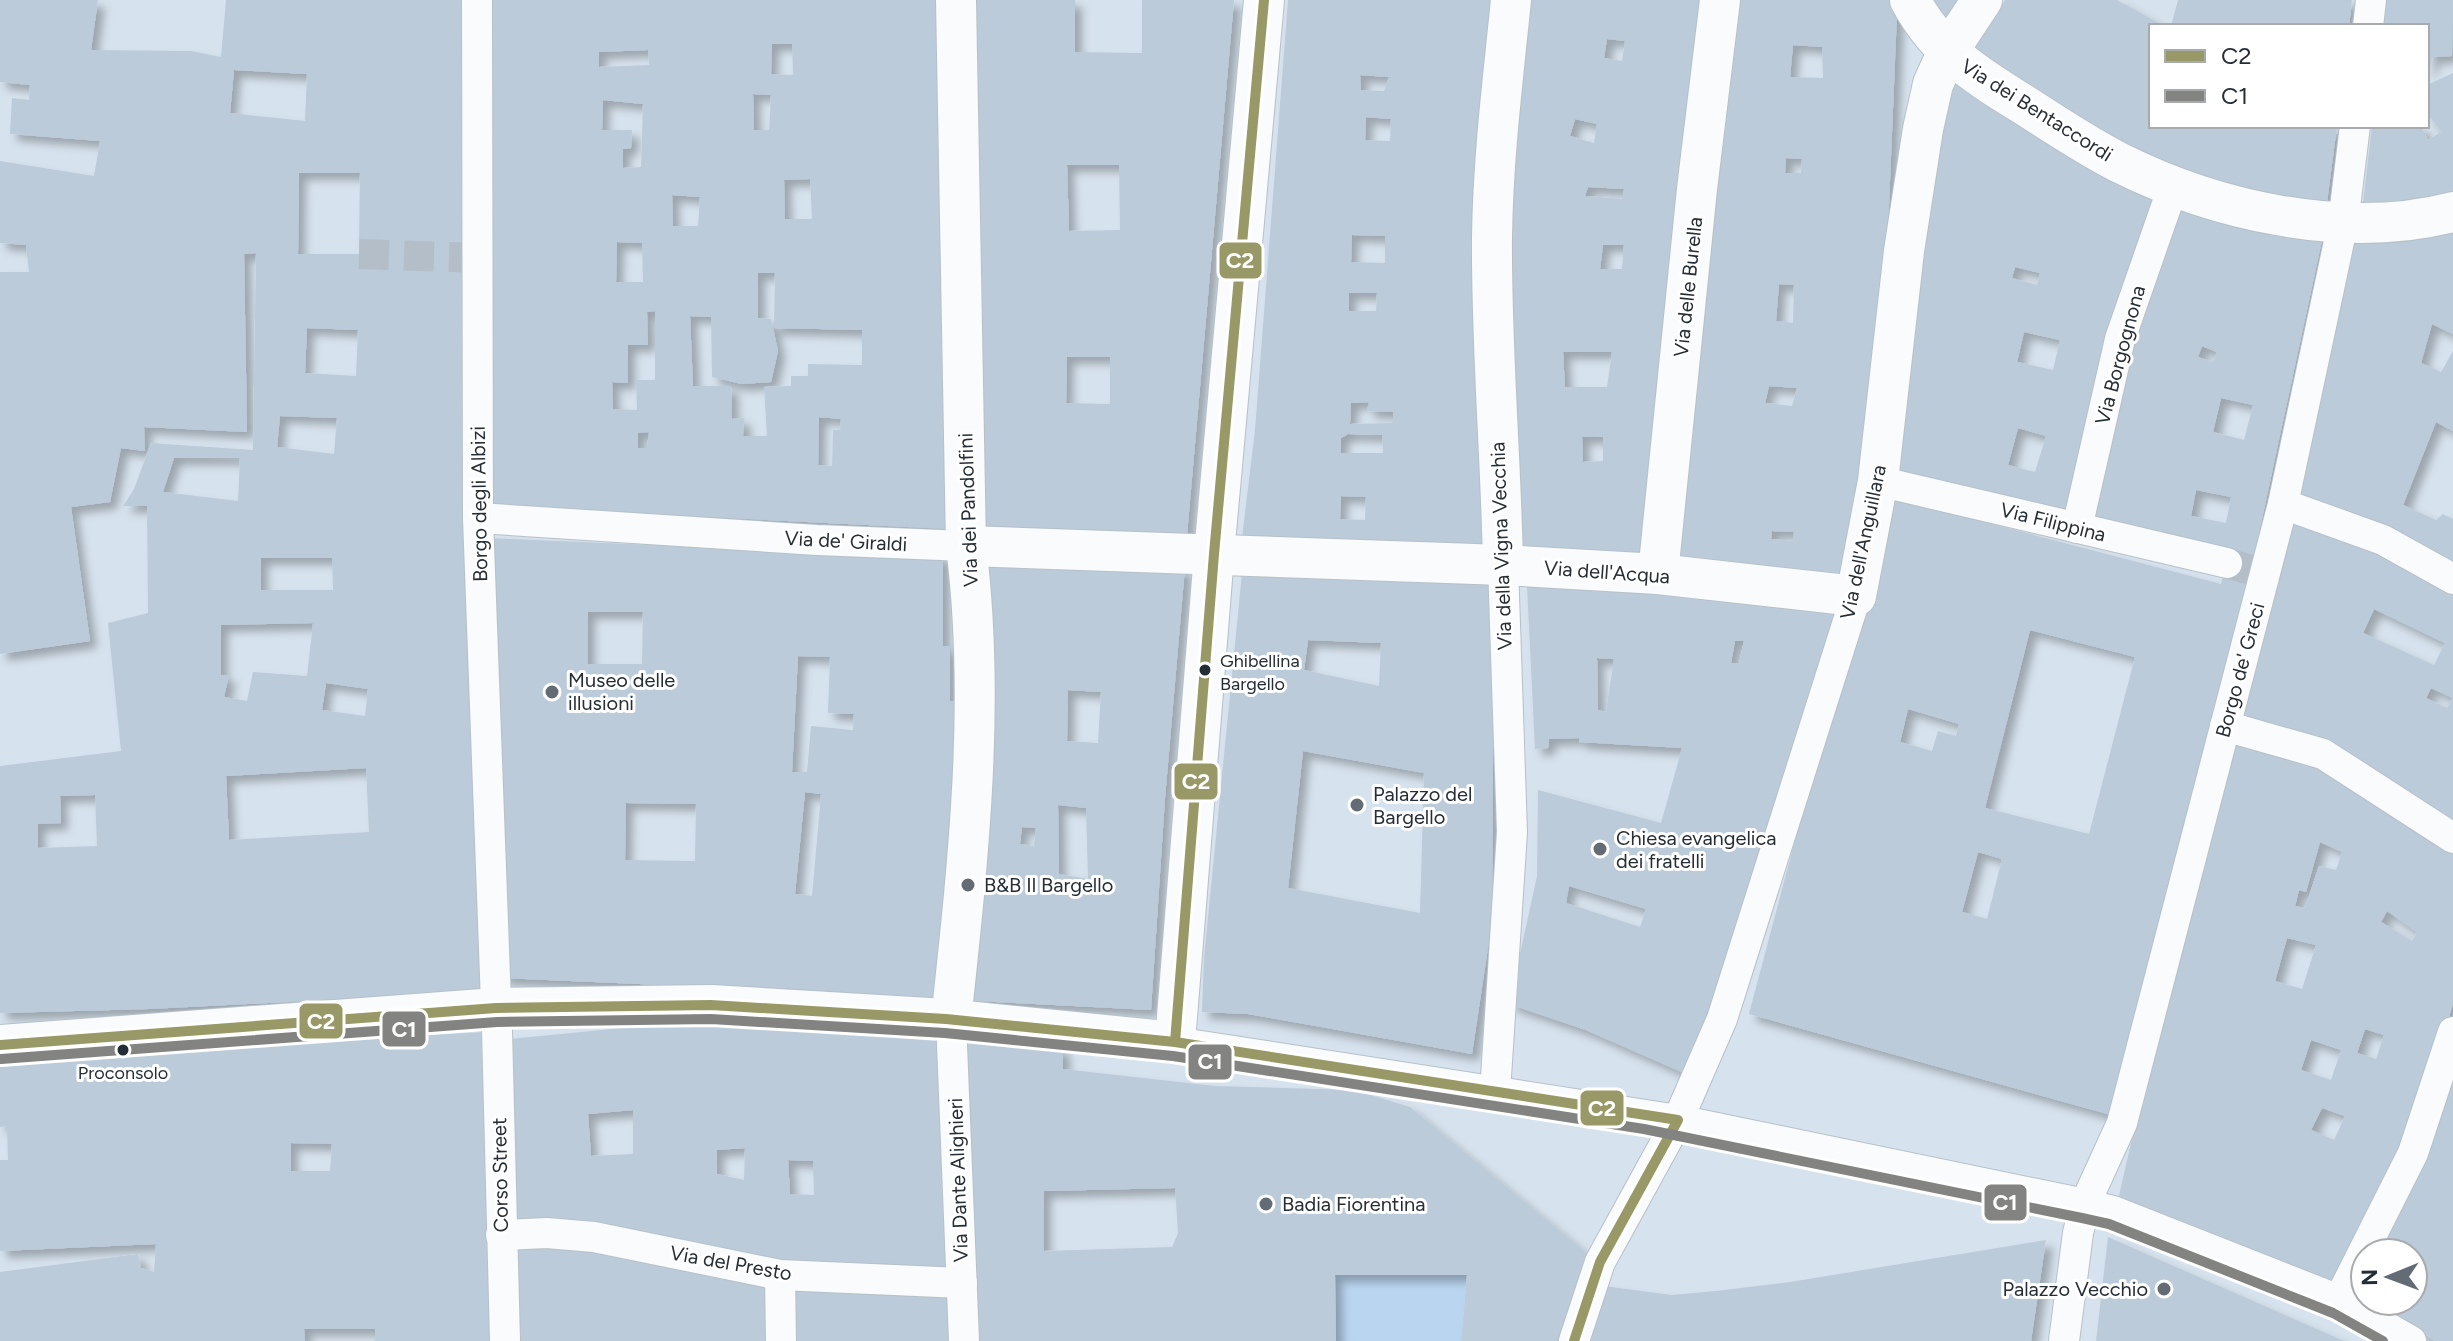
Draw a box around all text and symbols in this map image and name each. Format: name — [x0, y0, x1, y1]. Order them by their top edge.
legend — [2149, 24, 2429, 128]
text: C2 — [2221, 41, 2252, 70]
street label: Via dei Bentaccordi — [1957, 54, 2117, 166]
text: C1 — [2221, 81, 2248, 110]
street label: Via delle Burella — [1669, 216, 1707, 358]
line badge: C2 — [1218, 241, 1263, 280]
text: C2 — [1226, 247, 1254, 274]
street label: Via Borgognona — [2090, 283, 2150, 427]
street label: Borgo degli Albizi — [466, 426, 492, 582]
street label: Via dei Pandolfini — [953, 433, 983, 587]
street label: Via della Vigna Vecchia — [1485, 441, 1517, 651]
street label: Via dell'Anguillara — [1835, 463, 1891, 621]
street label: Via Filippina — [1998, 497, 2108, 547]
street label: Via de' Giraldi — [784, 526, 908, 556]
street label: Via dell'Acqua — [1543, 556, 1671, 588]
street label: Borgo de' Greci — [2210, 600, 2270, 740]
place label: Ghibellina Bargello — [1220, 650, 1300, 695]
marker: Ghibellina Bargello — [1197, 662, 1213, 678]
place label: Museo delle illusioni — [568, 668, 675, 715]
marker: Museo delle illusioni — [543, 683, 561, 701]
line badge: C2 — [1173, 762, 1219, 801]
text: C2 — [1182, 768, 1210, 795]
place label: Palazzo del Bargello — [1373, 782, 1472, 829]
marker: Palazzo del Bargello — [1348, 796, 1366, 814]
place label: Chiesa evangelica dei fratelli — [1616, 826, 1777, 873]
marker: Chiesa evangelica dei fratelli — [1591, 840, 1609, 858]
place label: B&B Il Bargello — [984, 873, 1113, 897]
marker: B&B Il Bargello — [959, 876, 977, 894]
line badge: C2 — [298, 1002, 344, 1040]
text: C2 — [307, 1008, 335, 1035]
line badge: C1 — [381, 1010, 427, 1048]
text: C1 — [391, 1016, 417, 1043]
marker: Proconsolo — [115, 1042, 131, 1058]
line badge: C1 — [1187, 1043, 1233, 1081]
text: C1 — [1197, 1048, 1223, 1075]
place label: Proconsolo — [78, 1062, 168, 1084]
line badge: C2 — [1579, 1089, 1625, 1127]
text: C2 — [1588, 1095, 1616, 1122]
street label: Via Dante Alighieri — [943, 1097, 973, 1263]
street label: Corso Street — [487, 1117, 513, 1233]
line badge: C1 — [1983, 1183, 2028, 1222]
text: C1 — [1992, 1189, 2018, 1216]
place label: Badia Fiorentina — [1282, 1192, 1425, 1216]
marker: Badia Fiorentina — [1257, 1195, 1275, 1213]
north arrow — [2349, 1237, 2429, 1317]
street label: Via del Presto — [668, 1240, 794, 1286]
text: N — [2356, 1269, 2383, 1286]
place label: Palazzo Vecchio — [2003, 1277, 2148, 1301]
marker: Palazzo Vecchio — [2155, 1280, 2173, 1298]

